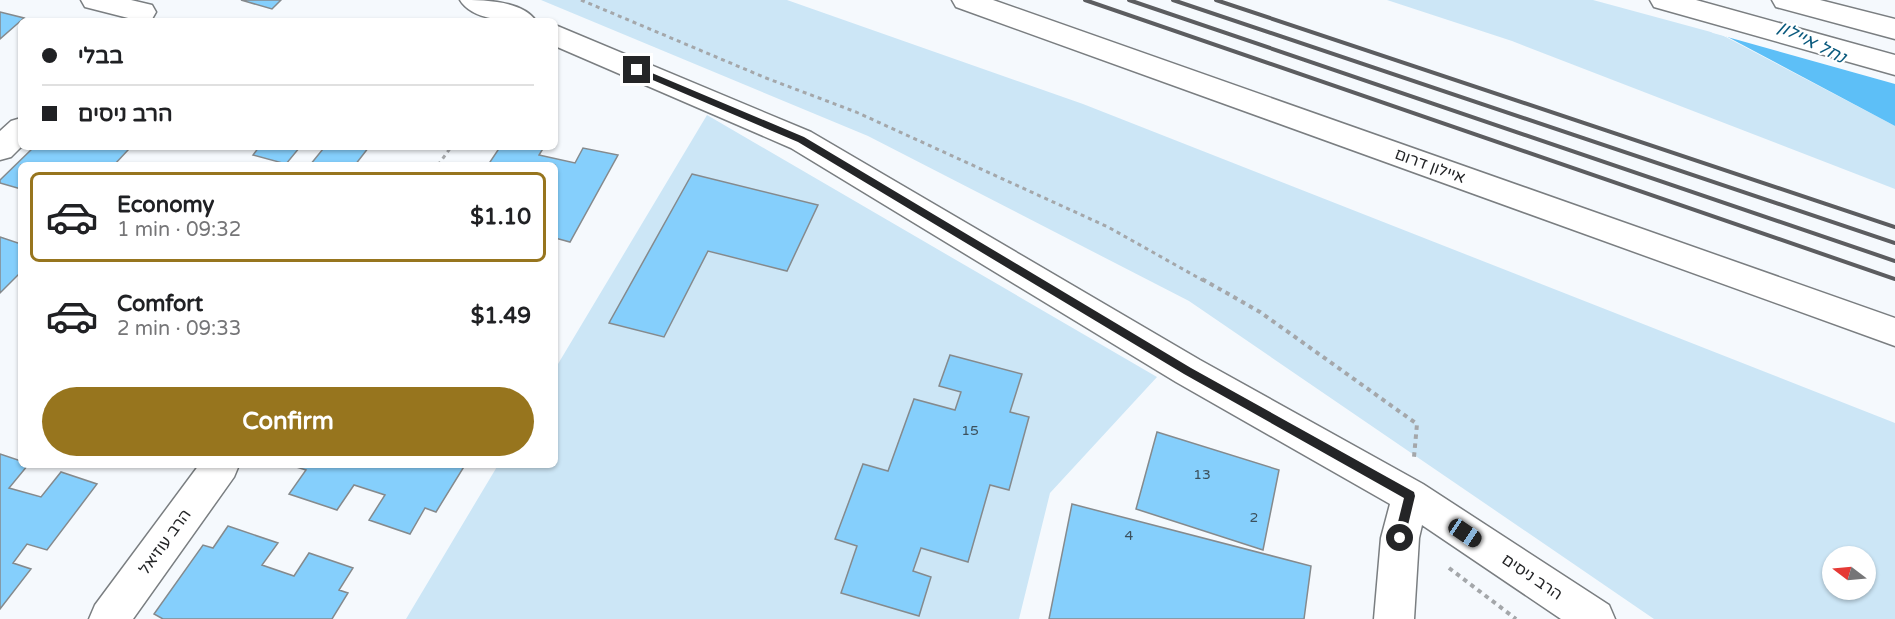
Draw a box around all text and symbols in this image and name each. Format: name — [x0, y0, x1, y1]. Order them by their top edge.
water label: נחל איילון — [1774, 16, 1851, 69]
text: בבלי — [78, 43, 123, 69]
route end — [623, 56, 650, 83]
text: הרב ניסים — [78, 101, 172, 127]
street label: איילון דרום — [1392, 144, 1468, 188]
icon: car — [45, 190, 99, 244]
text: Economy — [117, 192, 214, 218]
text: $1.10 — [470, 204, 531, 230]
text: 1 min · 09:32 — [117, 218, 241, 242]
icon: car — [45, 289, 99, 343]
text: Comfort — [117, 291, 203, 317]
text: $1.49 — [471, 303, 531, 329]
text: 2 min · 09:33 — [117, 317, 241, 341]
button: Confirm — [42, 387, 534, 456]
house number: 15 — [961, 422, 979, 439]
house number: 13 — [1193, 466, 1211, 483]
street label: הרב עוזיאל — [135, 505, 195, 579]
house number: 2 — [1250, 509, 1258, 526]
car — [1445, 515, 1485, 551]
route start — [1386, 524, 1413, 551]
house number: 4 — [1125, 527, 1134, 544]
north arrow — [1822, 546, 1876, 600]
map controls — [1822, 546, 1876, 600]
street label: הרב ניסים — [1498, 550, 1566, 604]

